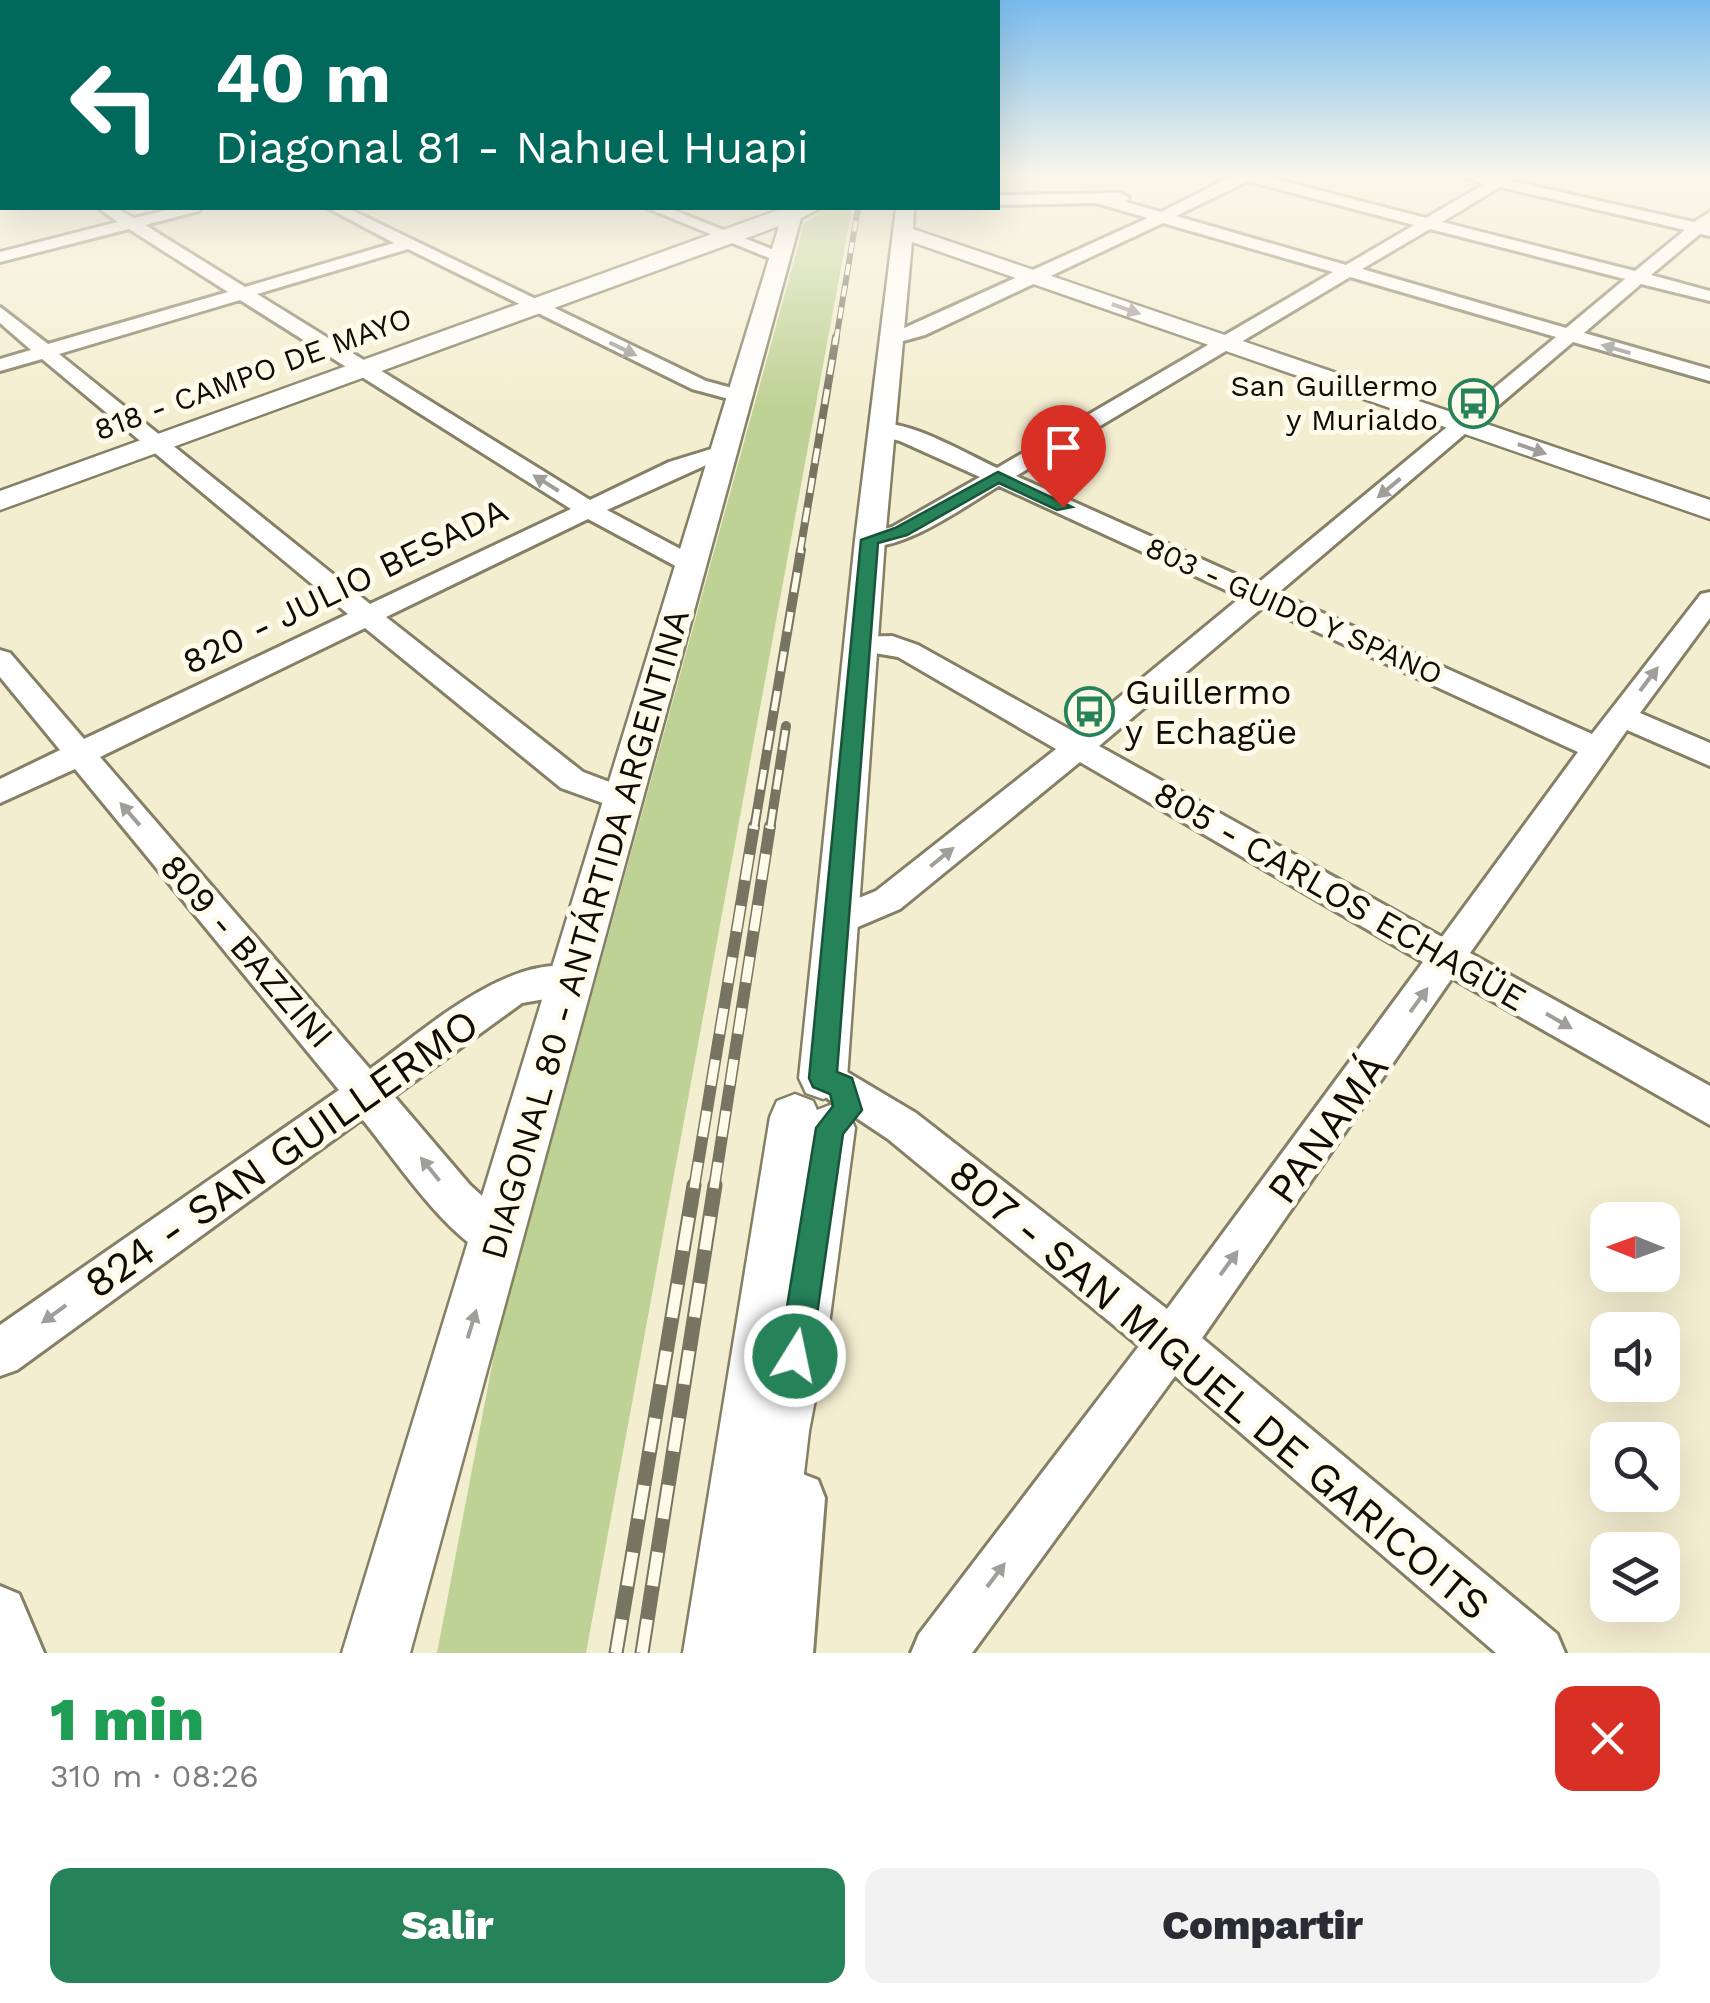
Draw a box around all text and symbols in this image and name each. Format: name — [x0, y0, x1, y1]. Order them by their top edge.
text: 40 m — [215, 37, 391, 119]
icon: left — [50, 40, 180, 170]
text: Diagonal 81 - Nahuel Huapi — [215, 121, 809, 174]
street label: 818 - CAMPO DE MAYO — [90, 300, 416, 447]
one-way arrow — [1111, 302, 1141, 317]
one-way arrow — [609, 340, 638, 357]
one-way arrow — [1600, 340, 1631, 356]
place label: San Guillermo y Murialdo — [1231, 368, 1438, 437]
bus stop icon: San Guillermo y Murialdo — [1447, 377, 1499, 429]
pin — [1021, 405, 1106, 508]
icon: arrive — [1036, 420, 1091, 475]
one-way arrow — [1518, 442, 1548, 457]
one-way arrow — [532, 475, 560, 492]
one-way arrow — [1376, 477, 1401, 498]
street label: 820 - JULIO BESADA — [176, 489, 514, 683]
street label: 803 - GUIDO Y SPANO — [1140, 529, 1448, 692]
street label: DIAGONAL 80 - ANTÁRTIDA ARGENTINA — [472, 604, 698, 1264]
one-way arrow — [1639, 666, 1659, 692]
place label: Guillermo y Echagüe — [1125, 671, 1297, 753]
bus stop icon: Guillermo y Echagüe — [1064, 686, 1116, 738]
street label: 805 - CARLOS ECHAGÜE — [1146, 772, 1534, 1020]
one-way arrow — [120, 801, 142, 826]
street label: 809 - BAZZINI — [152, 846, 342, 1056]
one-way arrow — [929, 847, 955, 868]
one-way arrow — [1409, 987, 1429, 1014]
street label: 824 - SAN GUILLERMO — [75, 999, 487, 1308]
one-way arrow — [1545, 1011, 1573, 1029]
street label: PANAMÁ — [1257, 1044, 1398, 1213]
street label: 807 - SAN MIGUEL DE GARICOITS — [940, 1149, 1500, 1630]
one-way arrow — [420, 1156, 442, 1181]
north arrow — [1590, 1202, 1680, 1292]
map controls — [1590, 1202, 1680, 1622]
one-way arrow — [1218, 1250, 1238, 1277]
one-way arrow — [41, 1304, 67, 1323]
position arrow — [743, 1304, 847, 1408]
one-way arrow — [465, 1309, 480, 1339]
button: sound — [1590, 1312, 1680, 1402]
button: search — [1590, 1422, 1680, 1512]
button: layers — [1590, 1532, 1680, 1622]
one-way arrow — [986, 1562, 1006, 1588]
text: 1 min — [50, 1684, 204, 1755]
button: close — [1555, 1686, 1660, 1791]
text: 310 m · 08:26 — [50, 1757, 259, 1795]
button: Salir — [50, 1868, 845, 1983]
button: Compartir — [865, 1868, 1660, 1983]

